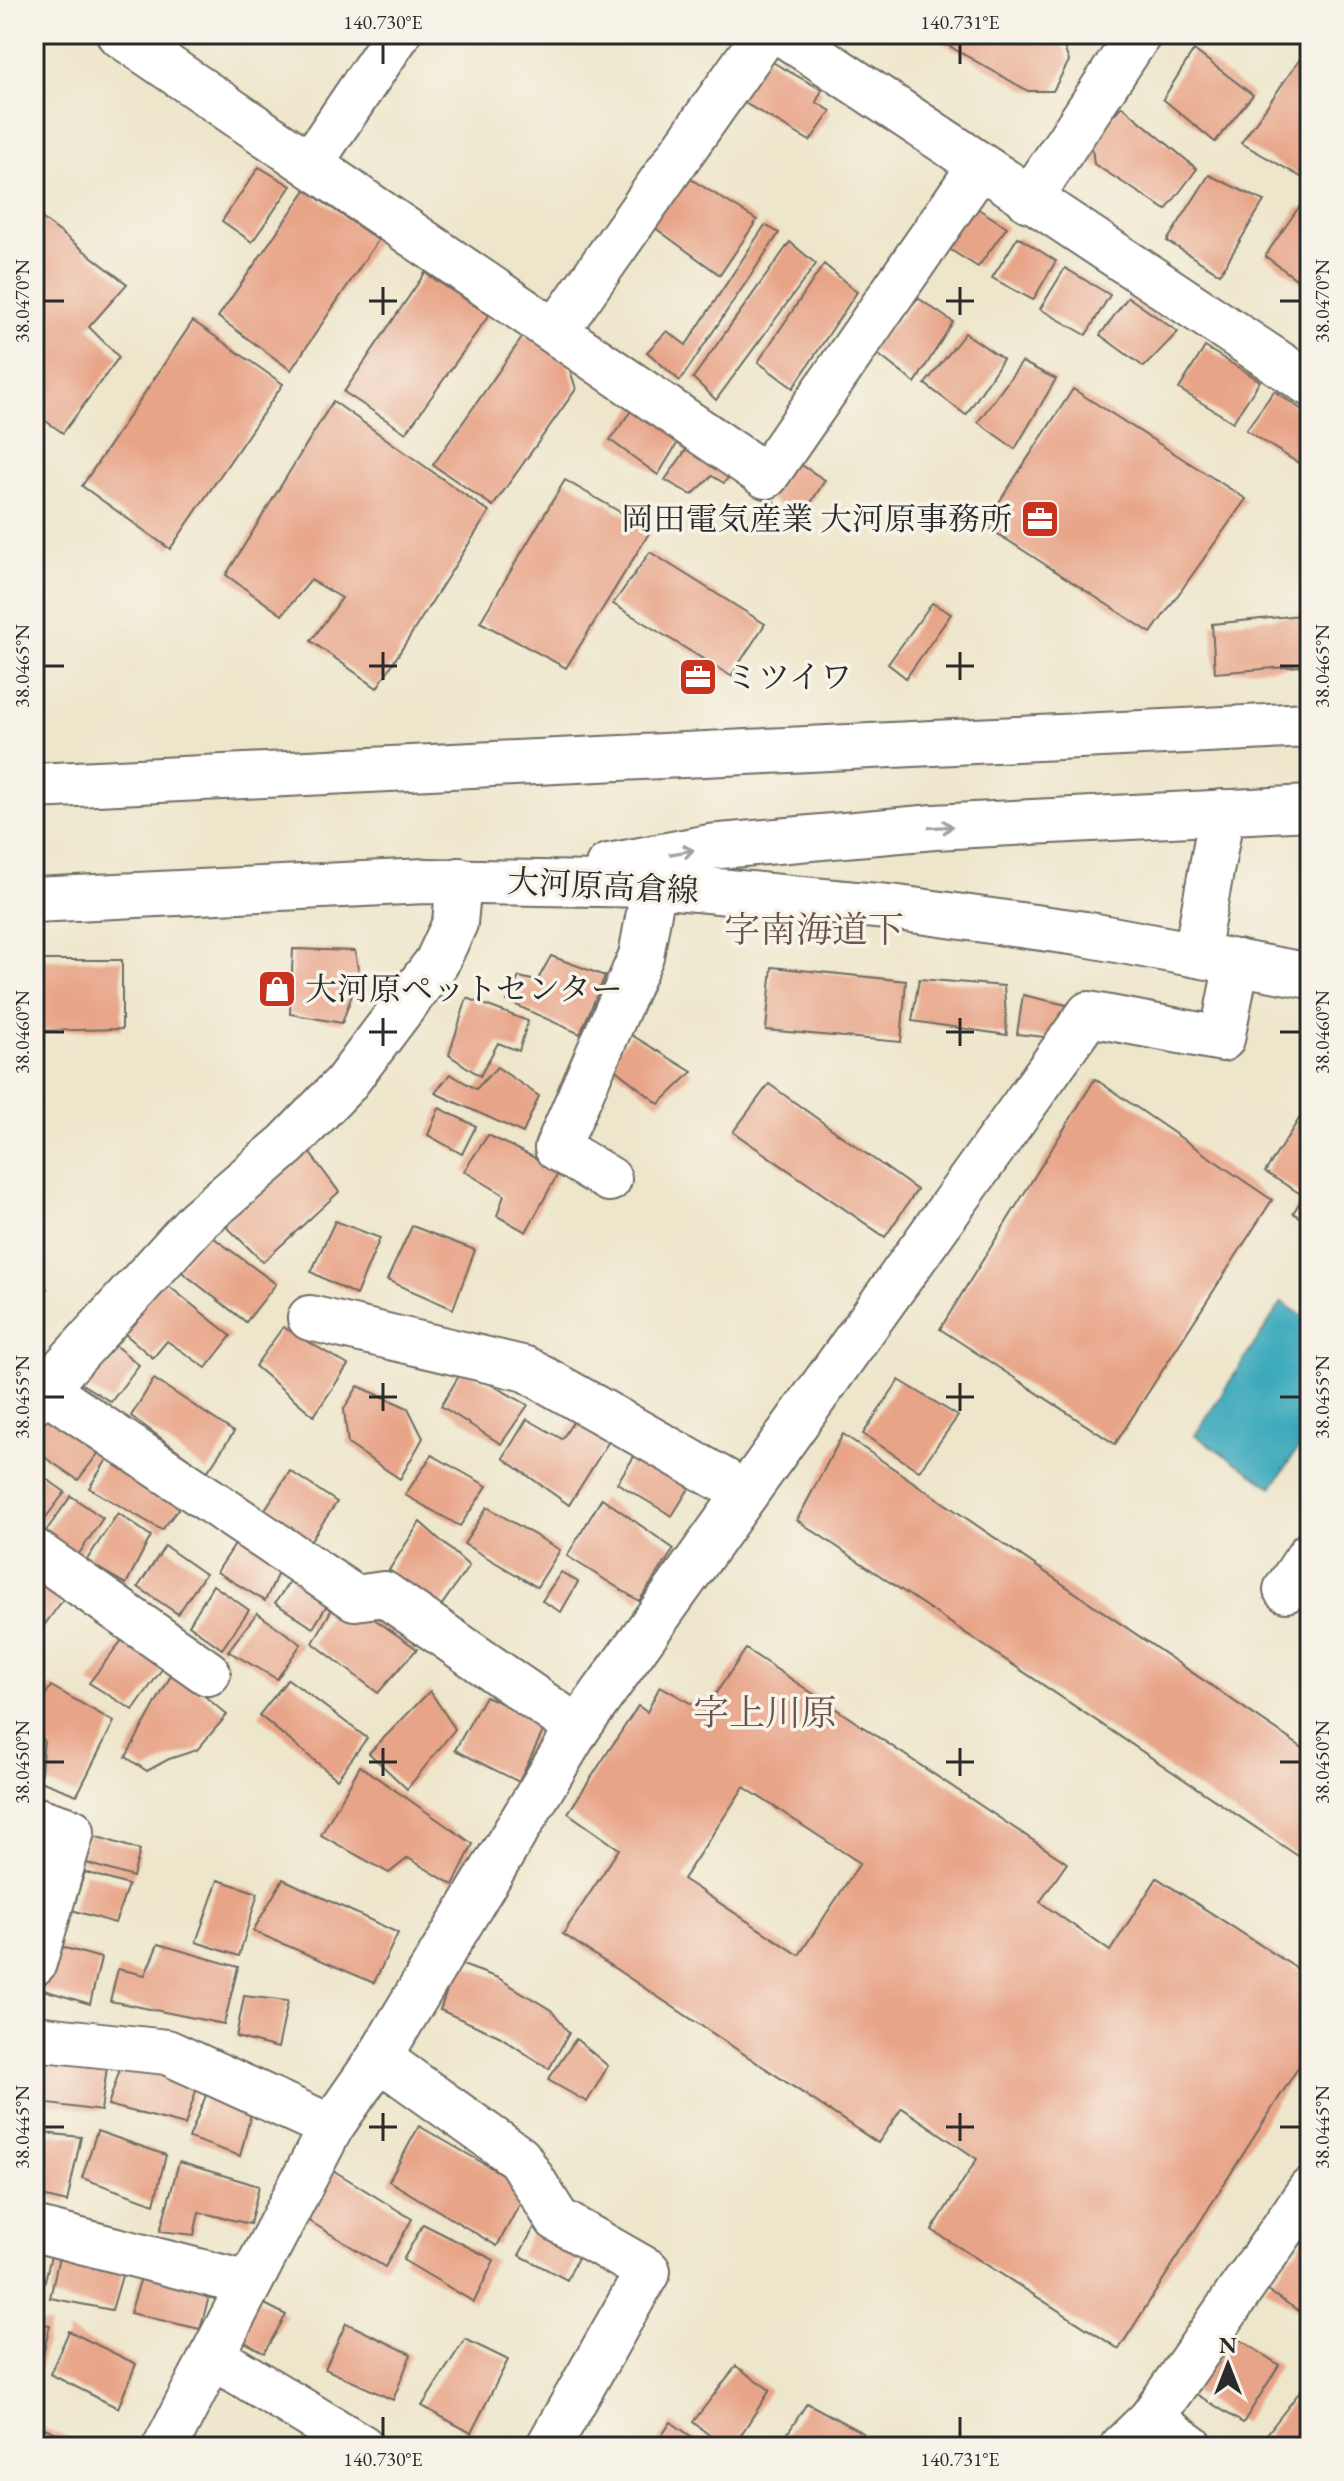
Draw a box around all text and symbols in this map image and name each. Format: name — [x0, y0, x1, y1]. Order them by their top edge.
text: 140.730°E — [343, 9, 423, 35]
text: 140.731°E — [920, 9, 1000, 35]
text: 38.0470°N — [9, 259, 35, 343]
text: 38.0470°N — [1309, 259, 1335, 343]
place label: 岡田電気産業 大河原事務所 — [622, 498, 1012, 540]
office icon: 岡田電気産業 大河原事務所 — [1019, 498, 1061, 540]
text: 38.0465°N — [9, 624, 35, 708]
text: 38.0465°N — [1309, 624, 1335, 708]
office icon: ミツイワ — [677, 656, 719, 698]
place label: ミツイワ — [726, 656, 852, 698]
one-way arrow — [927, 819, 954, 834]
one-way arrow — [669, 844, 694, 859]
street label: 大河原高倉線 — [506, 860, 700, 912]
district label: 字南海道下 — [724, 906, 904, 953]
shop icon: 大河原ペットセンター — [256, 968, 298, 1010]
place label: 大河原ペットセンター — [305, 968, 623, 1010]
text: 38.0460°N — [9, 990, 35, 1074]
text: 38.0460°N — [1309, 990, 1335, 1074]
text: 38.0455°N — [9, 1355, 35, 1439]
text: 38.0455°N — [1309, 1355, 1335, 1439]
district label: 字上川原 — [693, 1689, 837, 1736]
text: 38.0450°N — [9, 1720, 35, 1804]
text: 38.0450°N — [1309, 1720, 1335, 1804]
text: 38.0445°N — [9, 2085, 35, 2169]
text: 38.0445°N — [1309, 2085, 1335, 2169]
north arrow — [1188, 2325, 1268, 2405]
text: N — [1219, 2331, 1237, 2360]
text: 140.730°E — [343, 2446, 423, 2472]
text: 140.731°E — [920, 2446, 1000, 2472]

